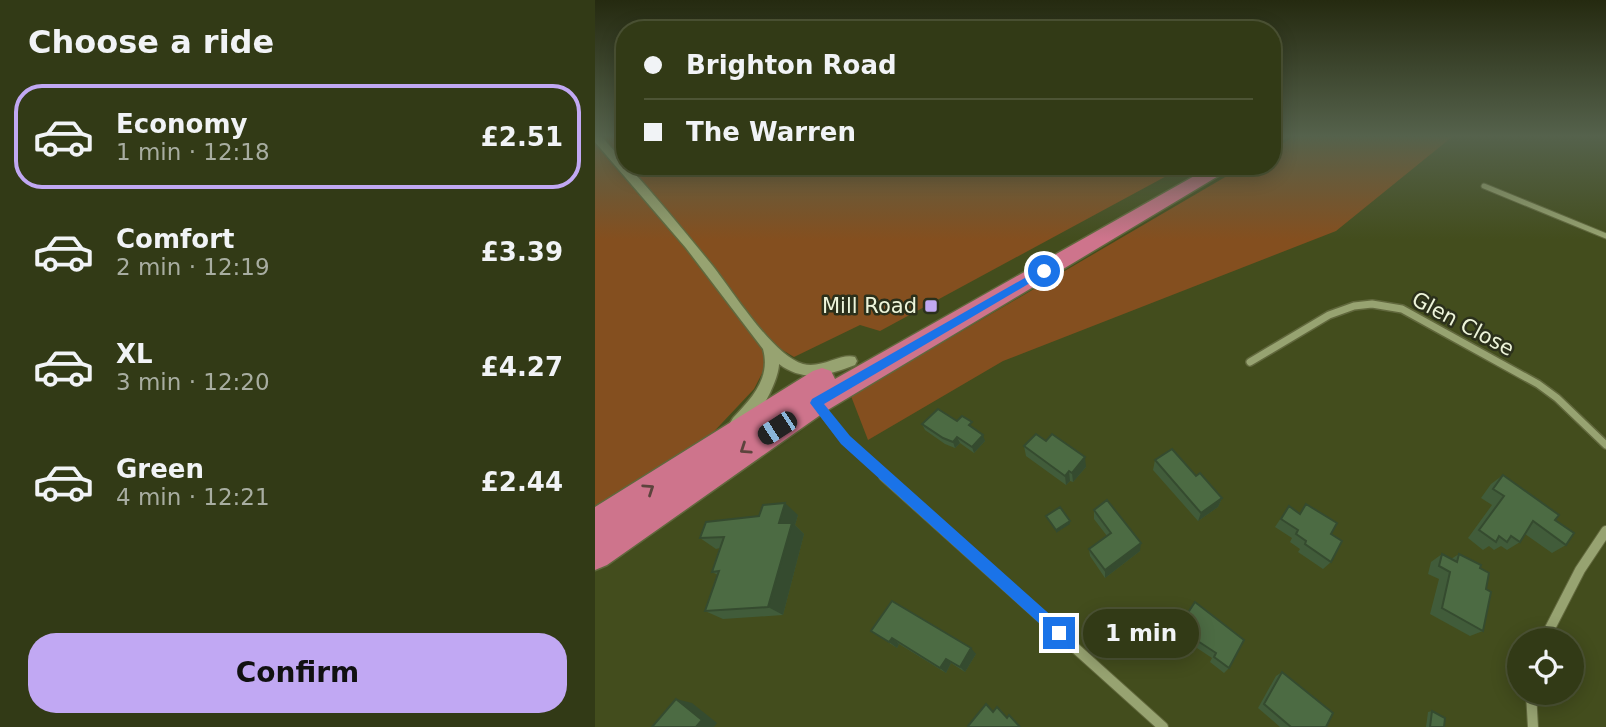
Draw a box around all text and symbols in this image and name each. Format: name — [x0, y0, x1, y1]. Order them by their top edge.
text: Choose a ride — [28, 23, 274, 61]
text: Brighton Road — [686, 50, 897, 80]
icon: car — [32, 105, 95, 168]
text: Economy — [116, 109, 247, 139]
text: The Warren — [686, 117, 856, 147]
text: £2.51 — [481, 122, 563, 152]
text: 1 min · 12:18 — [116, 139, 270, 165]
icon: car — [32, 220, 95, 283]
text: Comfort — [116, 224, 234, 254]
text: £3.39 — [481, 237, 563, 267]
text: 2 min · 12:19 — [116, 254, 270, 280]
route start — [1028, 255, 1060, 287]
street label: Glen Close — [1408, 287, 1518, 361]
place label: Mill Road — [822, 294, 917, 318]
marker: Mill Road — [923, 298, 939, 314]
icon: car — [32, 335, 95, 398]
text: XL — [116, 339, 153, 369]
text: £4.27 — [481, 352, 563, 382]
text: 3 min · 12:20 — [116, 369, 270, 395]
car — [754, 408, 801, 448]
one-way arrow — [740, 441, 753, 454]
icon: car — [32, 450, 95, 513]
text: Green — [116, 454, 204, 484]
text: £2.44 — [481, 467, 563, 497]
text: 4 min · 12:21 — [116, 484, 270, 510]
one-way arrow — [641, 485, 654, 497]
callout: 1 min — [1084, 608, 1199, 658]
route end — [1043, 617, 1075, 649]
text: 1 min — [1105, 620, 1177, 646]
map controls — [1507, 628, 1584, 705]
button: locate — [1507, 628, 1584, 705]
button: Confirm — [28, 633, 567, 713]

